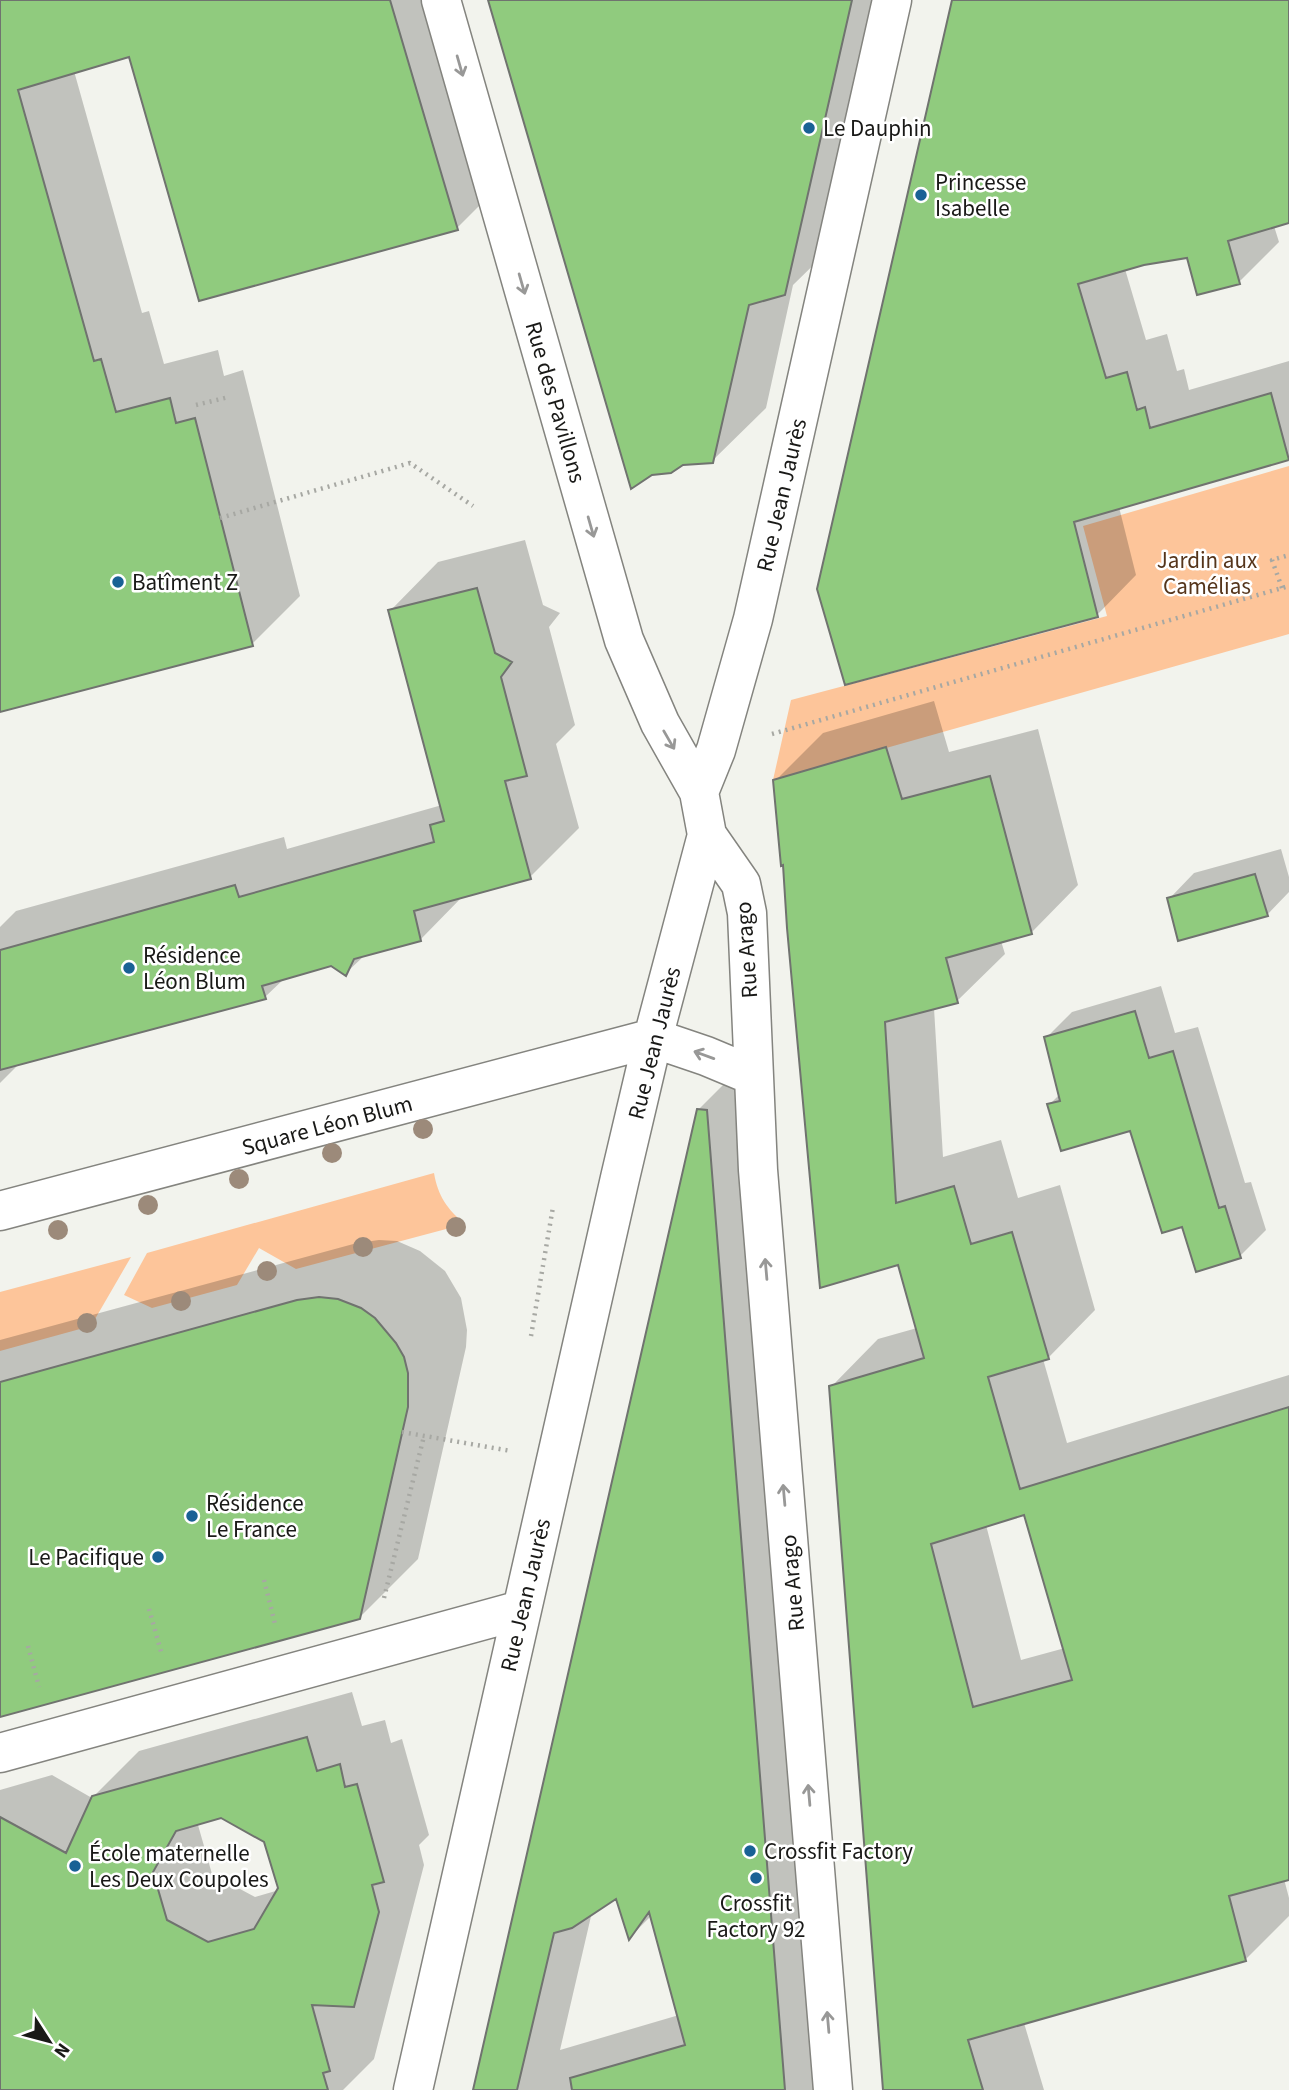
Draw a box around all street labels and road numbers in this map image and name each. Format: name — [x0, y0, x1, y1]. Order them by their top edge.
street label: Rue des Pavillons — [517, 318, 594, 487]
street label: Rue Jean Jaurès — [748, 415, 815, 575]
street label: Rue Arago — [727, 900, 766, 999]
street label: Rue Jean Jaurès — [620, 963, 689, 1123]
street label: Square Léon Blum — [238, 1087, 416, 1164]
street label: Rue Jean Jaurès — [492, 1515, 559, 1675]
street label: Rue Arago — [772, 1533, 813, 1633]

